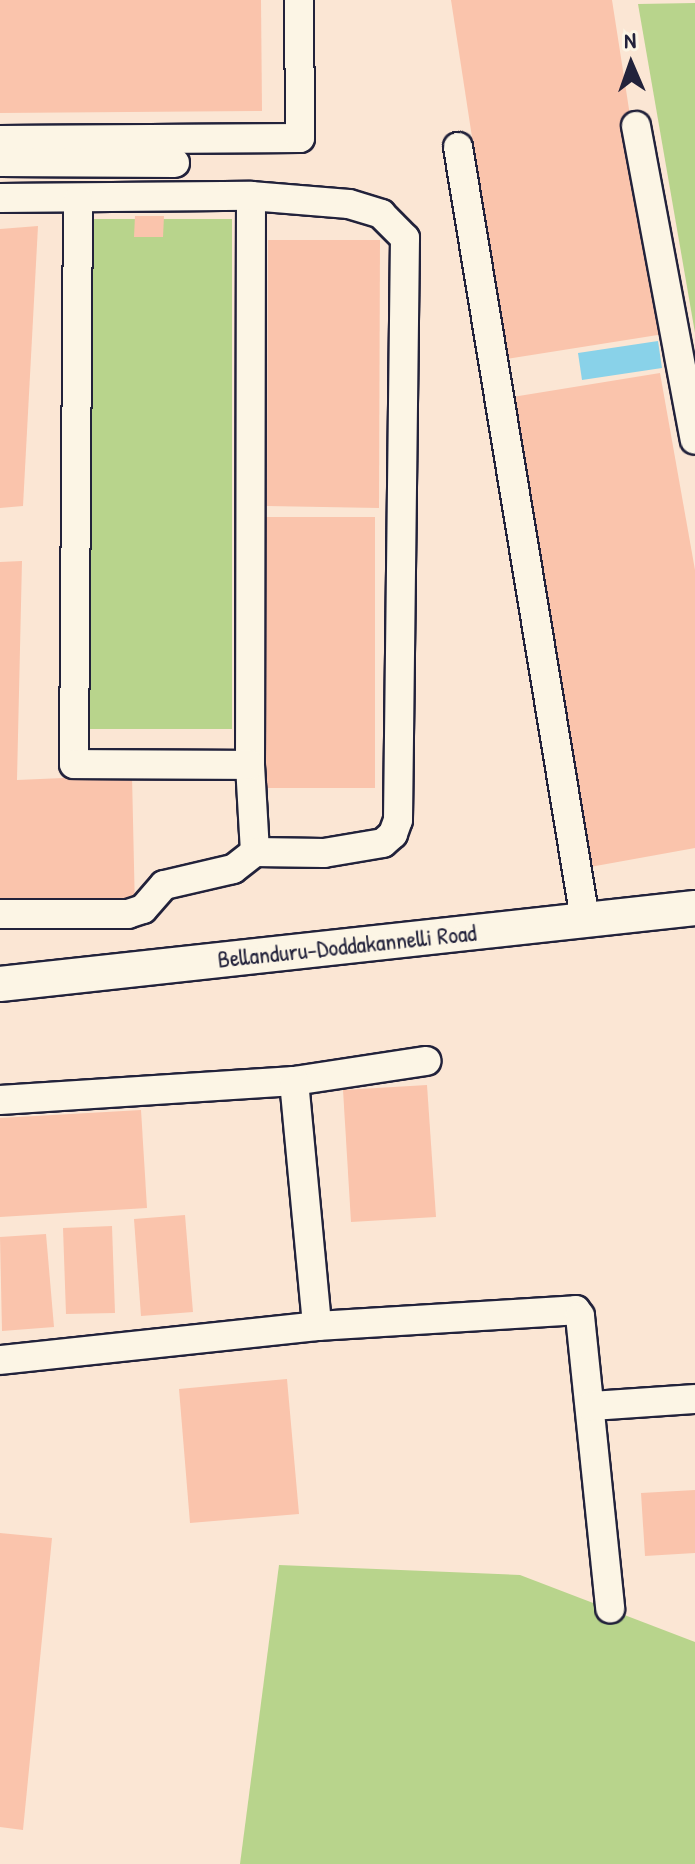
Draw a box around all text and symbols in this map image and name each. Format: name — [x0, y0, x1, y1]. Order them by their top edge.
north arrow — [591, 24, 671, 104]
text: N — [624, 25, 637, 55]
street label: Bellanduru-Doddakannelli Road — [216, 918, 478, 974]

